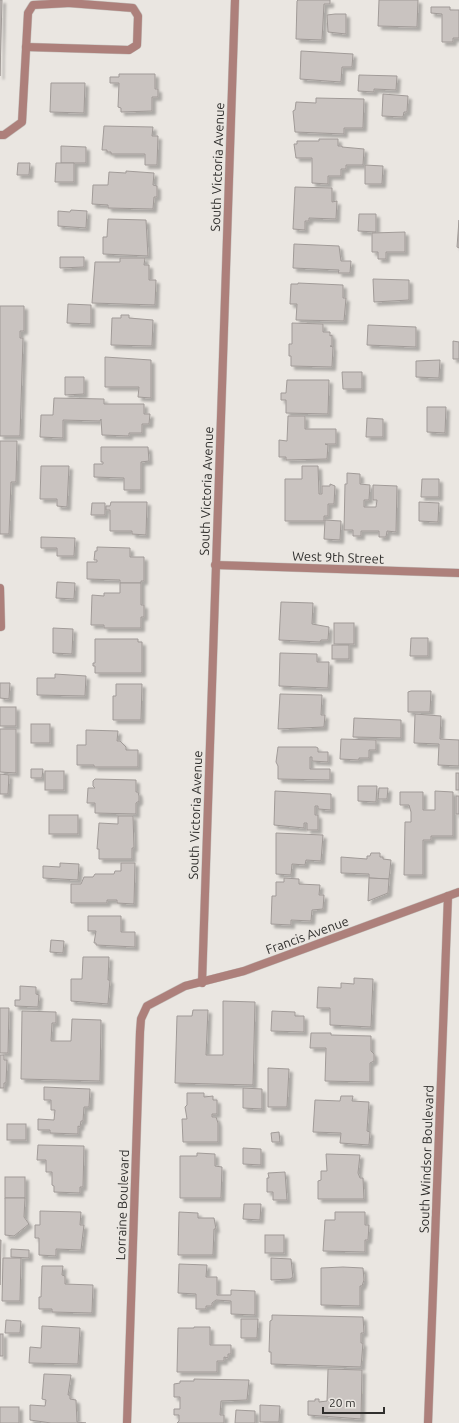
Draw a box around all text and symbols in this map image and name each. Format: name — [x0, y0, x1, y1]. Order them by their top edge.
street label: South Victoria Avenue — [208, 102, 226, 232]
street label: South Victoria Avenue — [197, 426, 215, 556]
street label: West 9th Street — [292, 548, 384, 566]
street label: South Victoria Avenue — [186, 750, 204, 880]
street label: Francis Avenue — [264, 913, 350, 957]
street label: South Windsor Boulevard — [416, 1085, 436, 1233]
street label: Lorraine Boulevard — [113, 1149, 131, 1261]
scale bar — [323, 1389, 384, 1415]
text: 20 m — [329, 1396, 356, 1409]

